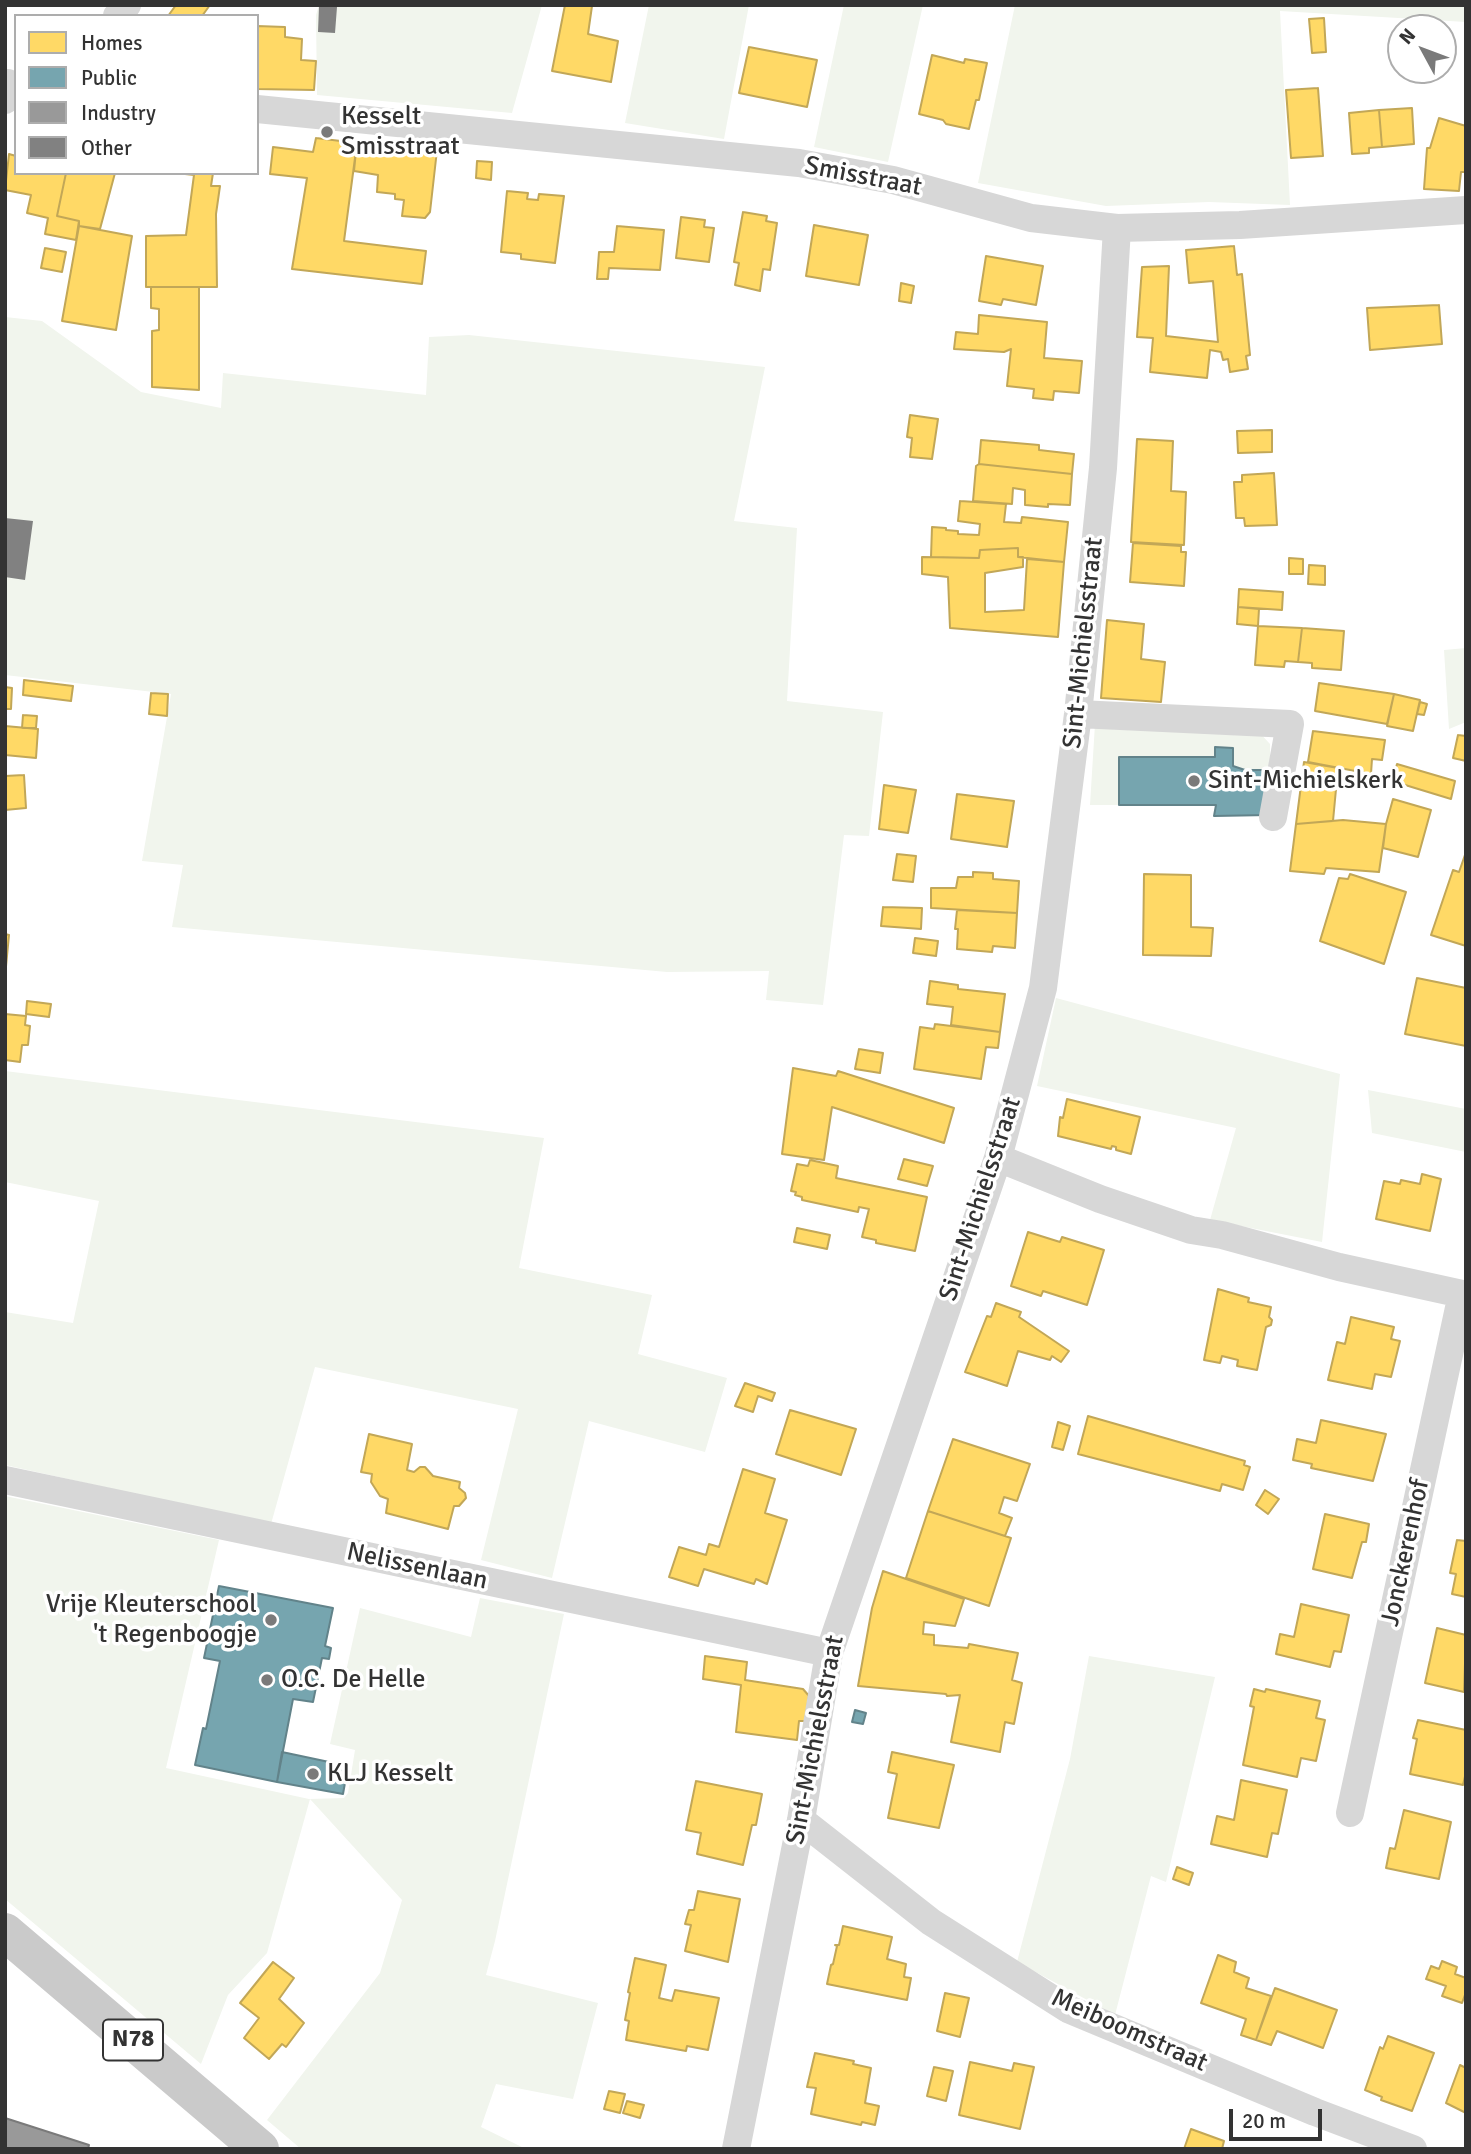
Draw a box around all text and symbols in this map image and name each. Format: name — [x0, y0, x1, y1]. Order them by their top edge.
legend — [14, 14, 259, 175]
north arrow — [1387, 14, 1457, 84]
text: N — [1394, 24, 1421, 49]
text: Homes — [81, 30, 143, 56]
text: Public — [81, 65, 137, 91]
text: Industry — [81, 100, 156, 126]
place label: Kesselt Smisstraat — [341, 101, 460, 162]
marker: Kesselt Smisstraat — [319, 124, 335, 140]
text: Other — [81, 135, 132, 161]
street label: Smisstraat — [802, 150, 924, 204]
street label: Sint-Michielsstraat — [1057, 536, 1111, 750]
place label: Sint-Michielskerk — [1208, 765, 1404, 797]
marker: Sint-Michielskerk — [1186, 773, 1202, 789]
street label: Sint-Michielsstraat — [933, 1093, 1029, 1305]
street label: Jonckerenhof — [1375, 1477, 1437, 1629]
street label: Nelissenlaan — [344, 1537, 490, 1597]
place label: Vrije Kleuterschool 't Regenboogje — [46, 1589, 257, 1650]
marker: Vrije Kleuterschool 't Regenboogje — [263, 1612, 279, 1628]
street label: Sint-Michielsstraat — [780, 1633, 852, 1847]
place label: O.C. De Helle — [281, 1664, 426, 1696]
marker: O.C. De Helle — [259, 1672, 275, 1688]
place label: KLJ Kesselt — [327, 1758, 453, 1790]
marker: KLJ Kesselt — [305, 1766, 321, 1782]
street label: Meiboomstraat — [1046, 1983, 1212, 2079]
road number: N78 — [103, 2020, 163, 2060]
scale bar — [1233, 2094, 1326, 2138]
text: 20 m — [1242, 2108, 1286, 2134]

